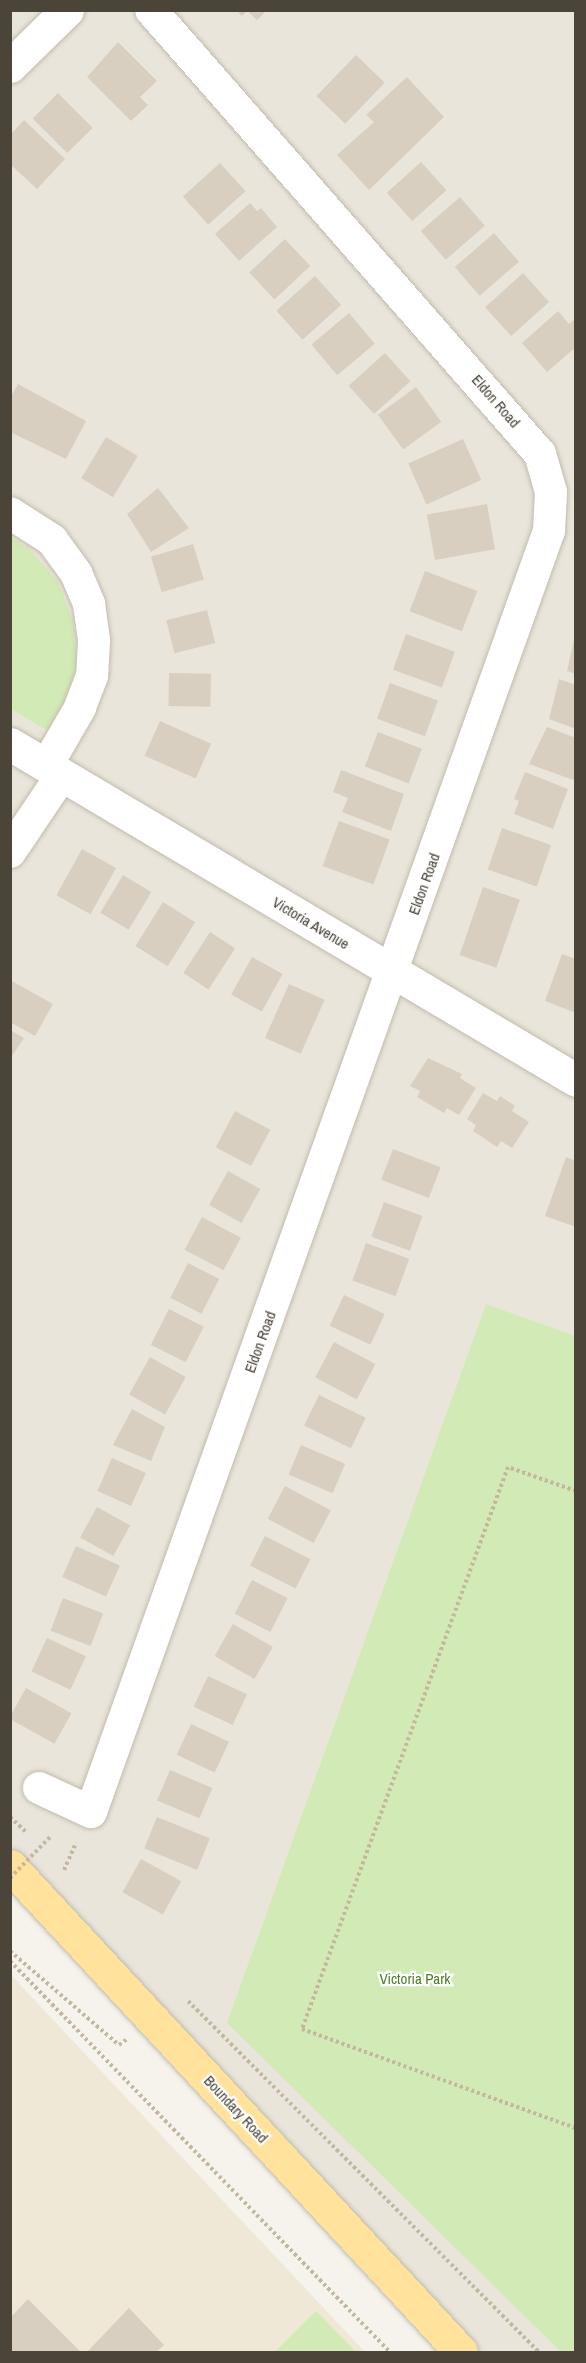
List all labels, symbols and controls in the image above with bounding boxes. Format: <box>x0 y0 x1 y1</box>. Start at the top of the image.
street label: Eldon Road <box>468 371 524 431</box>
street label: Eldon Road <box>405 851 443 917</box>
street label: Victoria Avenue <box>269 893 353 953</box>
street label: Eldon Road <box>241 1309 279 1375</box>
park label: Victoria Park <box>380 1970 450 1988</box>
street label: Boundary Road <box>200 2072 272 2146</box>

